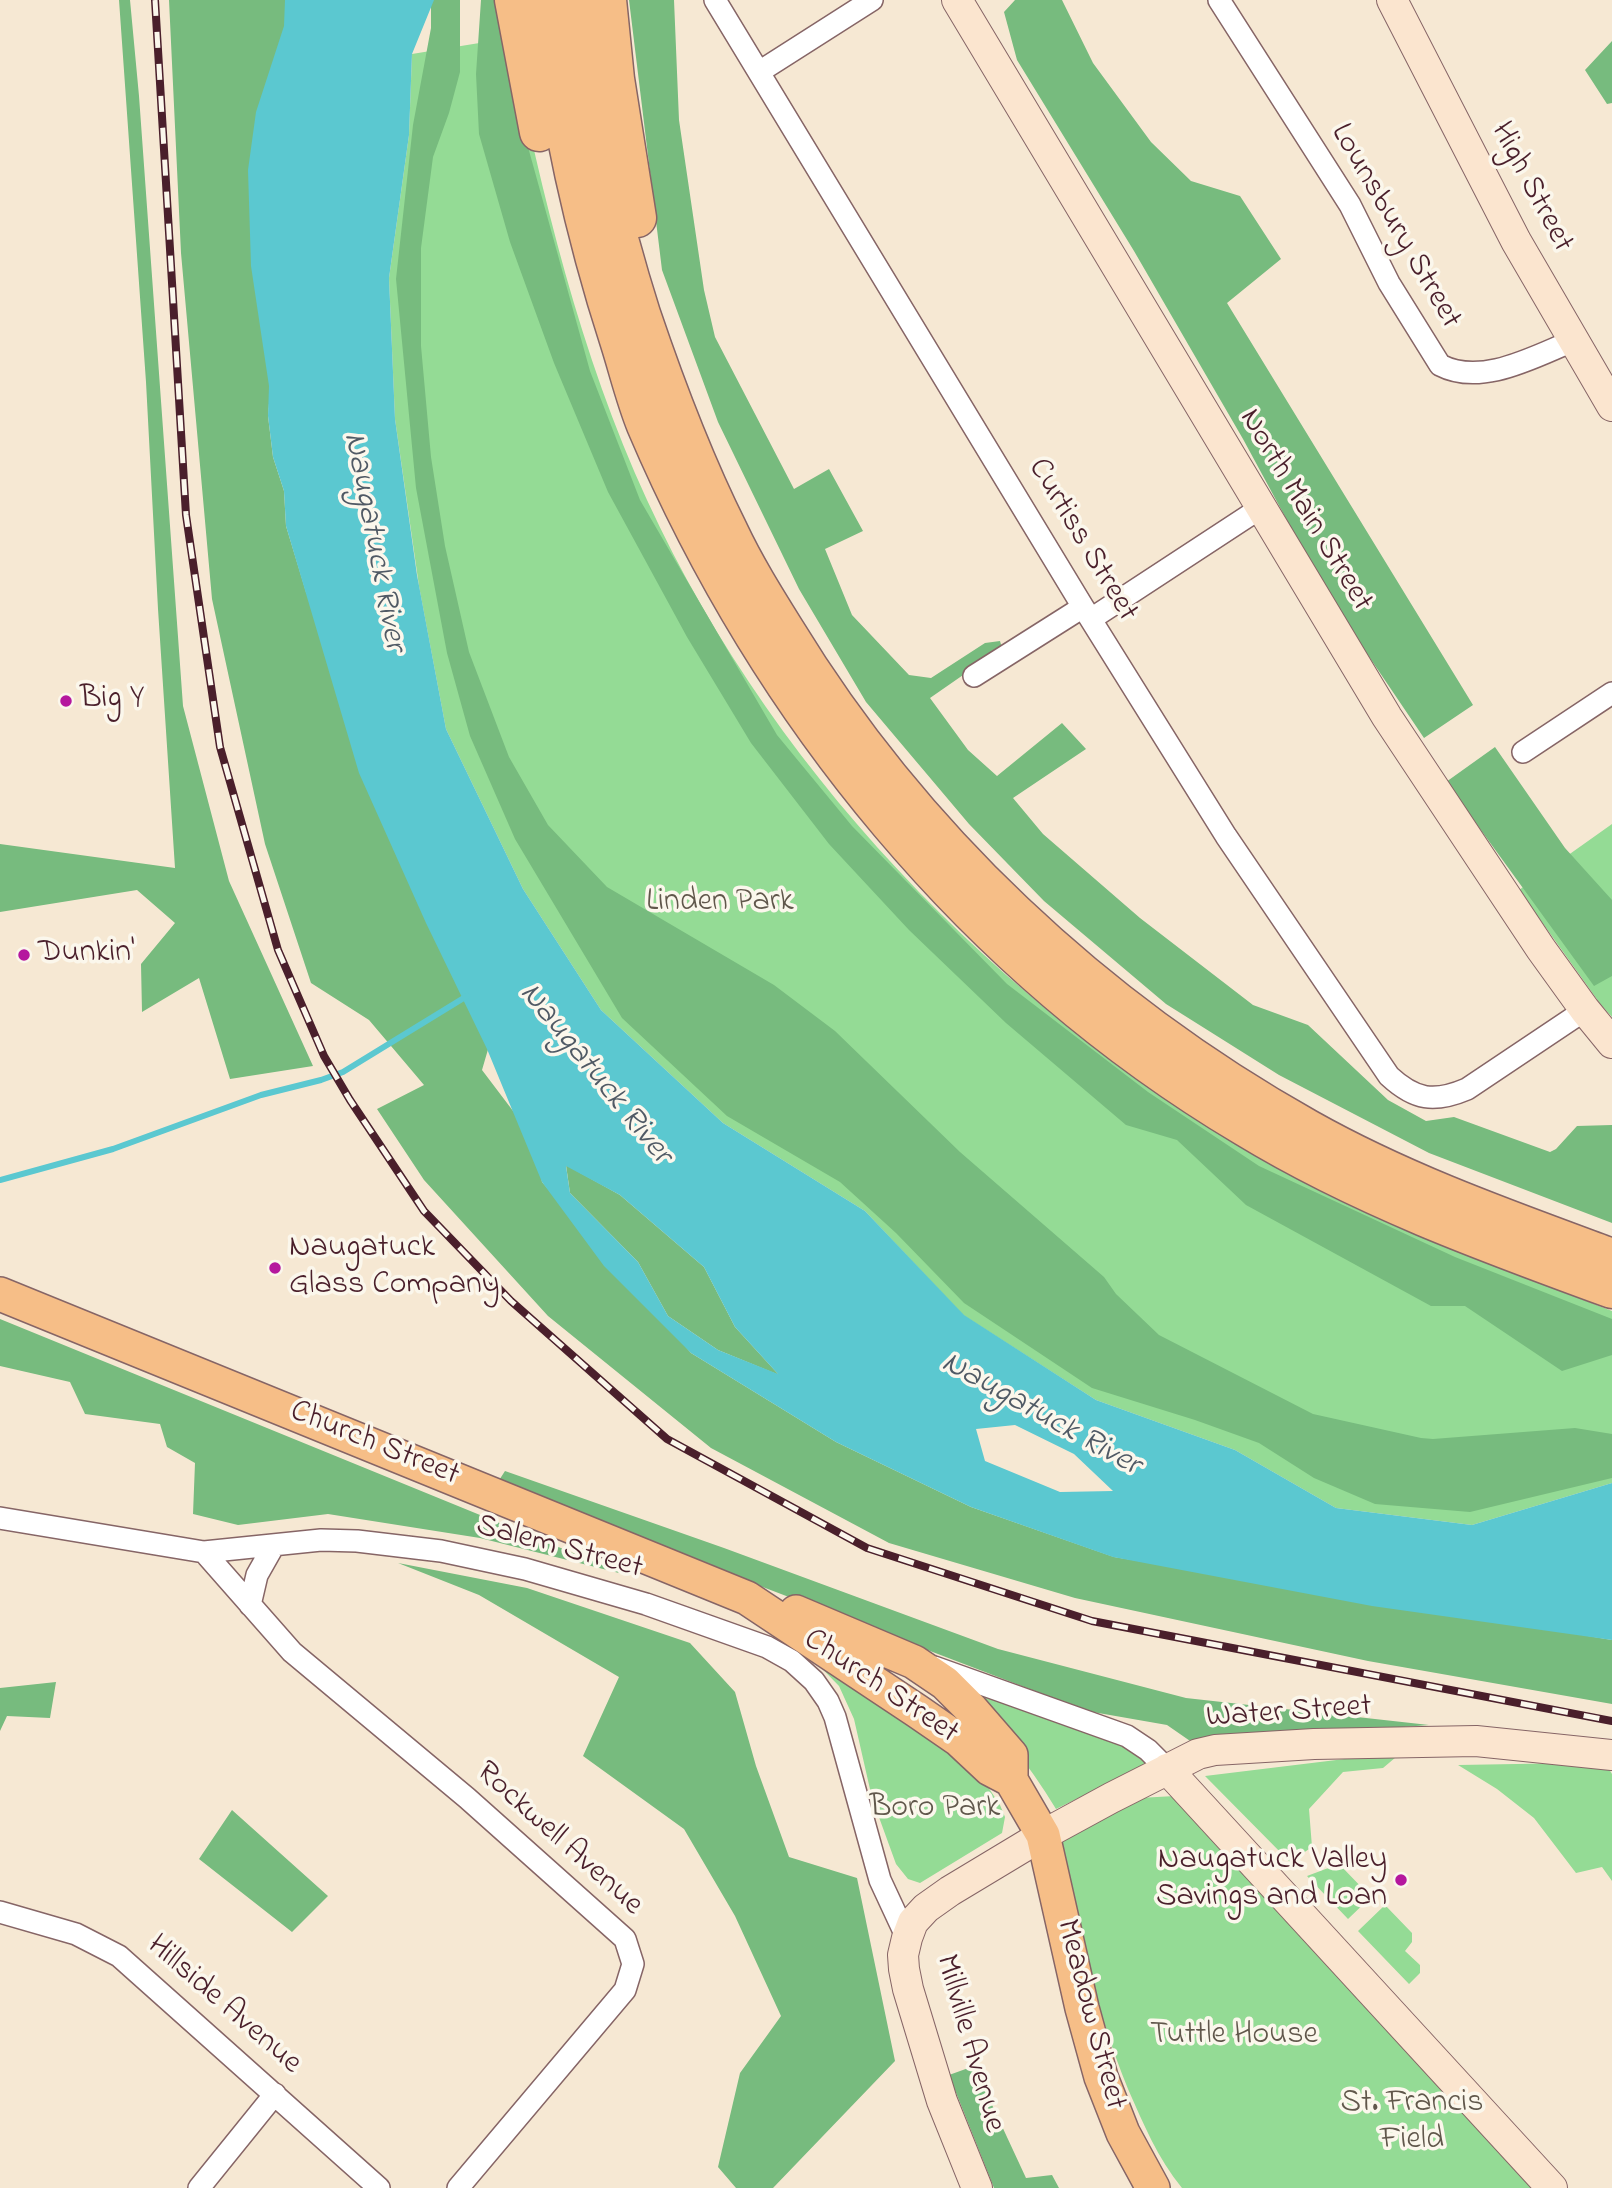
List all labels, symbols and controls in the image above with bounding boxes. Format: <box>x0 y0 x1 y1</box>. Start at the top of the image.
street label: High Street <box>1480 117 1580 259</box>
street label: Lounsbury Street <box>1320 118 1468 336</box>
street label: North Main Street <box>1229 403 1379 619</box>
water label: Naugatuck River <box>331 429 413 655</box>
street label: Curtiss Street <box>1017 452 1145 630</box>
place label: Big Y <box>80 682 144 720</box>
marker: Big Y <box>58 693 74 709</box>
park label: Linden Park <box>646 885 794 923</box>
place label: Dunkin' <box>38 936 134 974</box>
marker: Dunkin' <box>16 947 32 963</box>
water label: Naugatuck River <box>509 976 679 1174</box>
place label: Naugatuck Glass Company <box>289 1231 500 1306</box>
marker: Naugatuck Glass Company <box>267 1260 283 1276</box>
water label: Naugatuck River <box>933 1345 1147 1487</box>
street label: Church Street <box>284 1394 464 1496</box>
street label: Salem Street <box>471 1508 647 1590</box>
street label: Church Street <box>795 1622 965 1754</box>
street label: Water Street <box>1205 1689 1373 1739</box>
street label: Rockwell Avenue <box>466 1755 650 1925</box>
park label: Boro Park <box>870 1791 1000 1829</box>
place label: Naugatuck Valley Savings and Loan <box>1156 1843 1387 1918</box>
marker: Naugatuck Valley Savings and Loan <box>1393 1872 1409 1888</box>
street label: Meadow Street <box>1045 1916 1133 2114</box>
street label: Hillside Avenue <box>138 1928 308 2084</box>
street label: Millville Avenue <box>924 1951 1012 2137</box>
park label: Tuttle House <box>1150 2018 1318 2056</box>
park label: St. Francis Field <box>1340 2086 1484 2161</box>

